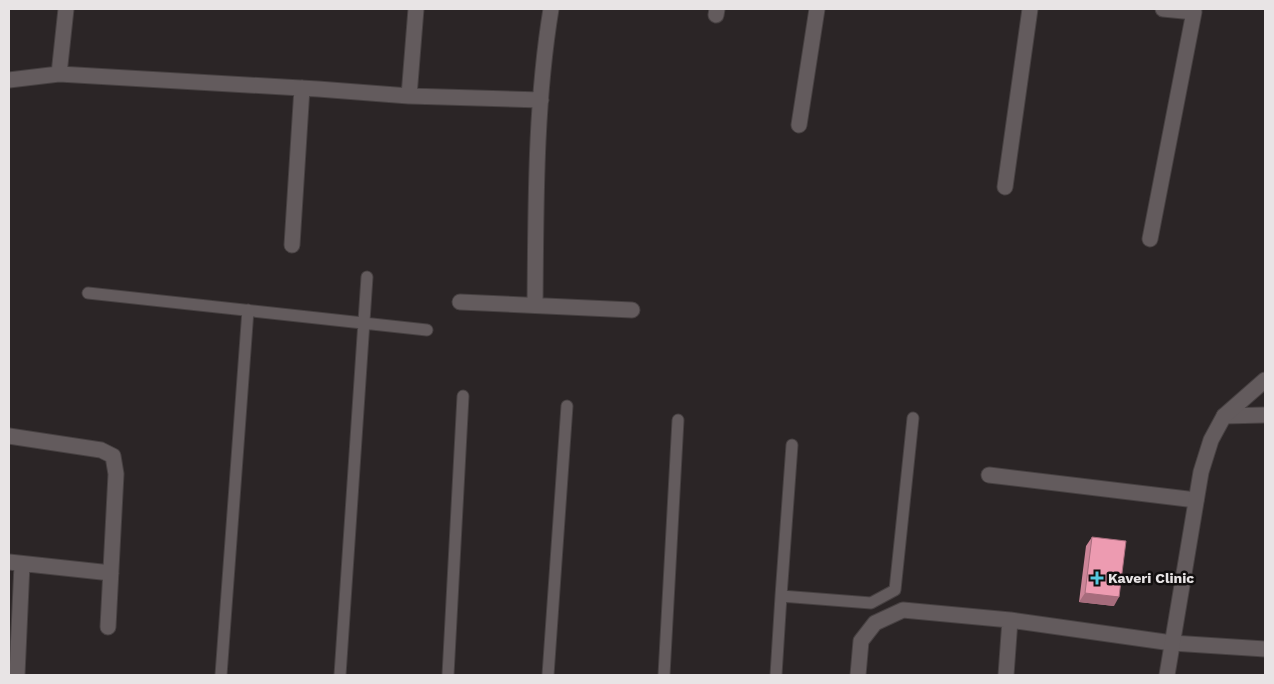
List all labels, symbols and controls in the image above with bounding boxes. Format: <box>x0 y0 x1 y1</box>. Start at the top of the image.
place label: Kaveri Clinic <box>1108 570 1194 586</box>
marker: Kaveri Clinic <box>1090 571 1104 585</box>

